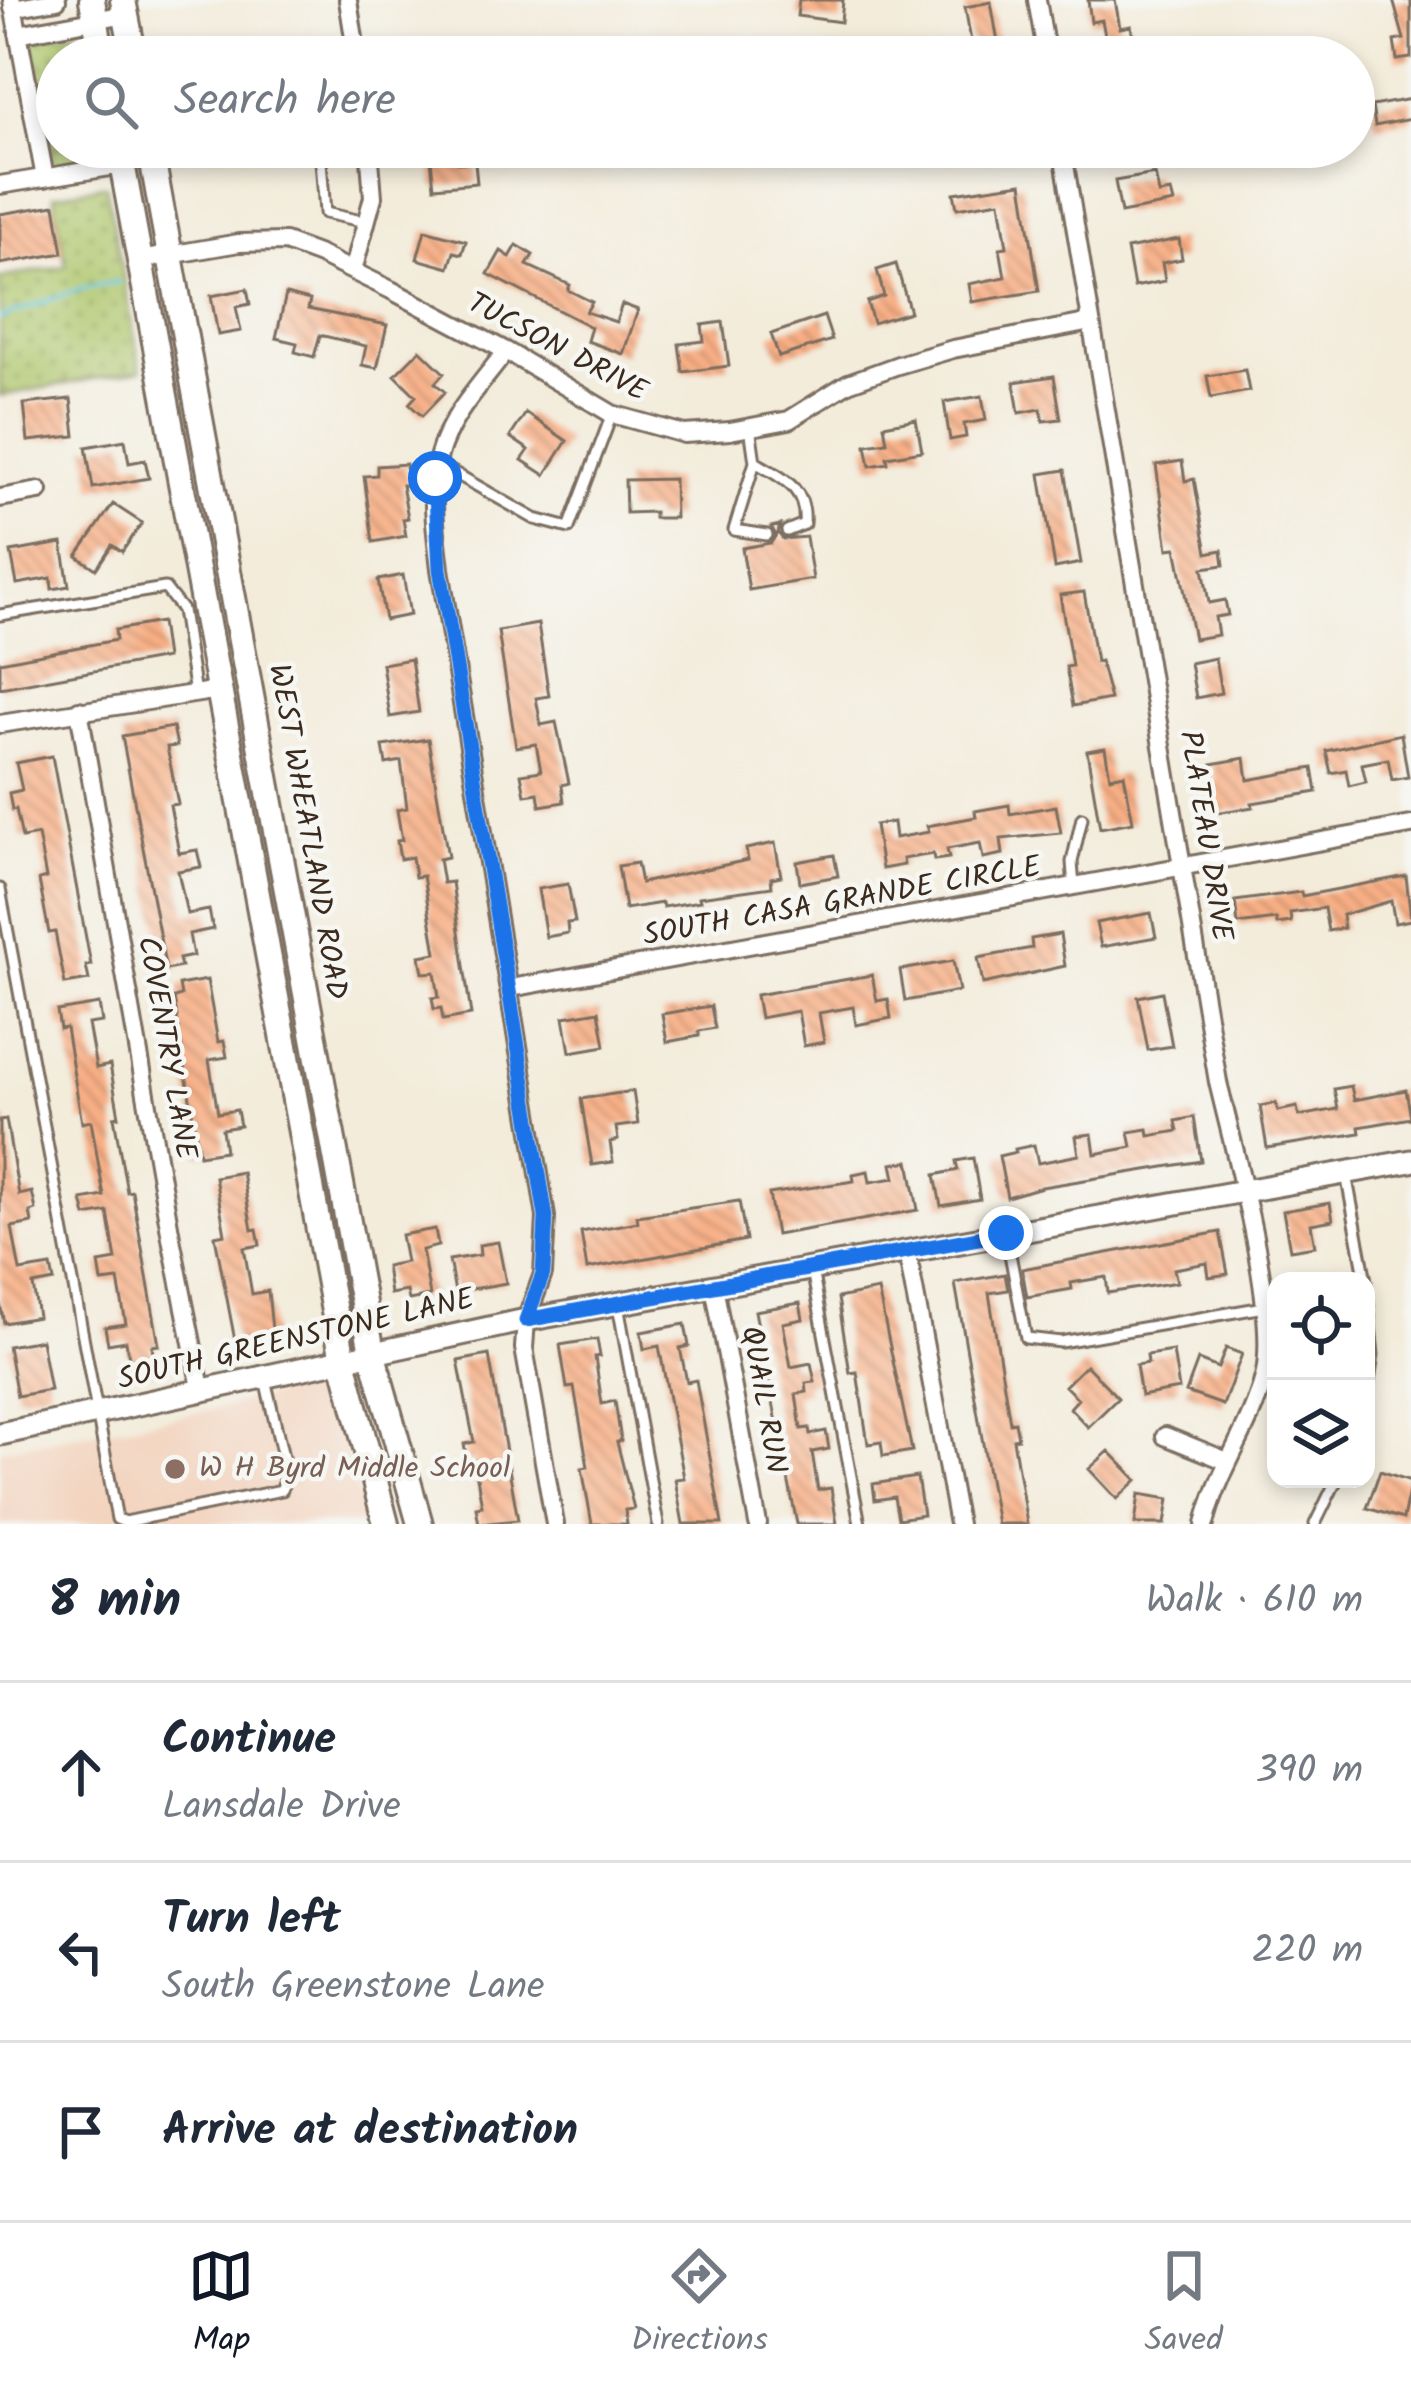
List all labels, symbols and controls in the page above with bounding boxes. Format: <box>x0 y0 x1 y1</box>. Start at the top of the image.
search box <box>36 36 1375 168</box>
text: Search here <box>174 66 396 138</box>
icon: search <box>78 69 144 135</box>
street label: TUCSON DRIVE <box>458 280 657 416</box>
route start <box>408 451 462 505</box>
street label: WEST WHEATLAND ROAD <box>254 660 360 1004</box>
street label: PLATEAU DRIVE <box>1165 727 1246 946</box>
street label: SOUTH CASA GRANDE CIRCLE <box>639 843 1046 961</box>
street label: COVENTRY LANE <box>123 933 209 1165</box>
route end <box>979 1206 1033 1260</box>
map controls <box>1267 1272 1375 1488</box>
button: locate <box>1267 1272 1375 1380</box>
street label: SOUTH GREENSTONE LANE <box>113 1275 480 1404</box>
street label: QUAIL RUN <box>726 1323 800 1477</box>
button: layers <box>1267 1380 1375 1488</box>
place label: W H Byrd Middle School <box>199 1445 510 1493</box>
marker: W H Byrd Middle School <box>162 1456 188 1482</box>
text: 8 min <box>48 1562 181 1643</box>
text: Walk · 610 m <box>1146 1571 1363 1633</box>
text: Continue <box>162 1705 336 1777</box>
icon: ahead <box>48 1739 114 1805</box>
text: 390 m <box>1256 1741 1363 1803</box>
text: Lansdale Drive <box>162 1777 401 1839</box>
text: Turn left <box>162 1885 341 1957</box>
icon: left <box>48 1919 114 1985</box>
text: 220 m <box>1251 1921 1363 1983</box>
text: South Greenstone Lane <box>162 1957 545 2019</box>
text: Arrive at destination <box>162 2096 578 2168</box>
icon: arrive <box>48 2099 114 2165</box>
tab: Map <box>188 2243 254 2368</box>
tab: Directions <box>631 2243 768 2368</box>
tab: Saved <box>1144 2243 1223 2368</box>

